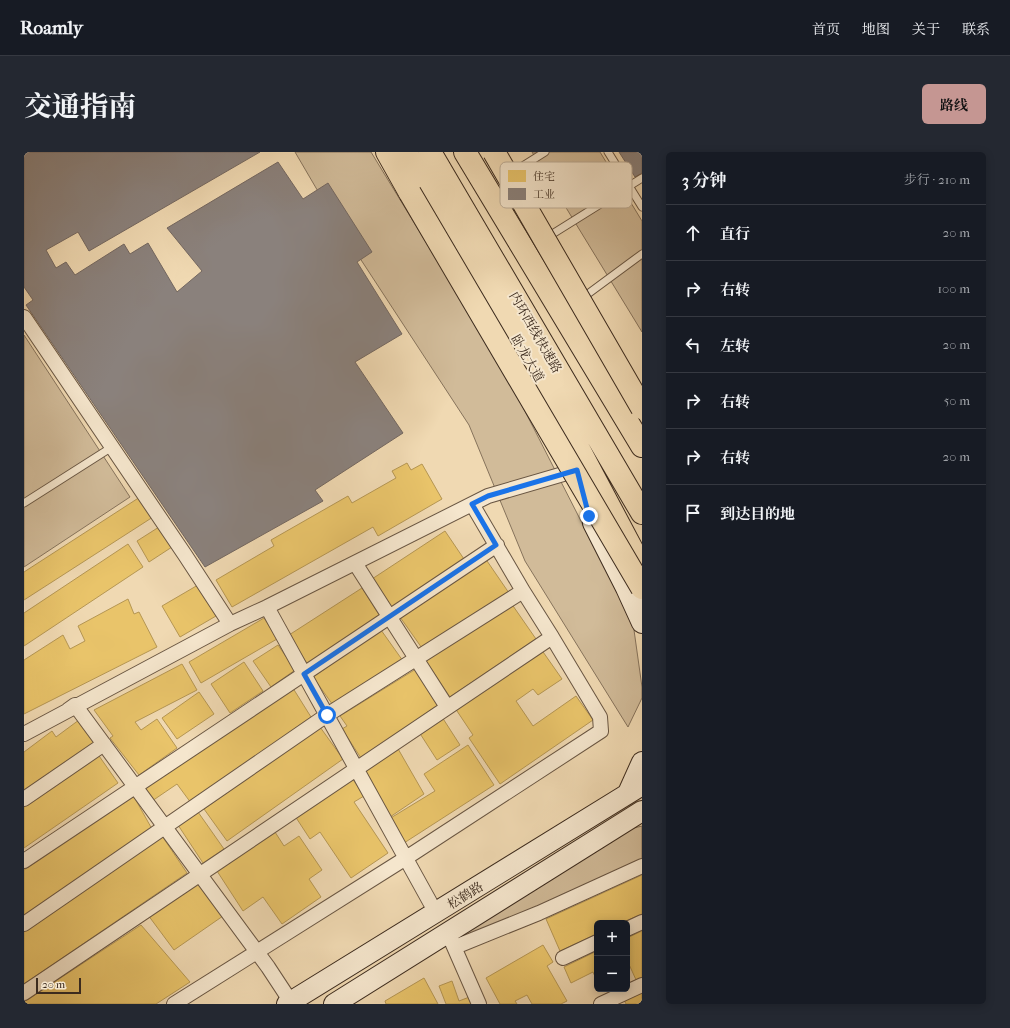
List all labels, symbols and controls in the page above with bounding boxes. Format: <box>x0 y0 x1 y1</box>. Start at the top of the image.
text: Roamly <box>20 17 83 39</box>
text: 首页 <box>812 21 840 38</box>
text: 地图 <box>862 21 890 38</box>
text: 关于 <box>912 21 940 38</box>
text: 联系 <box>962 21 990 38</box>
button: 路线 <box>922 84 986 124</box>
text: 交通指南 <box>24 90 136 123</box>
legend <box>500 162 632 208</box>
text: 住宅 <box>533 170 555 183</box>
text: 3 分钟 <box>682 170 727 190</box>
text: 步行 · 210 m <box>904 172 970 187</box>
text: 工业 <box>533 188 555 201</box>
icon: ahead <box>682 222 704 244</box>
text: 直行 <box>720 225 750 243</box>
text: 20 m <box>943 225 970 240</box>
icon: right <box>682 278 704 300</box>
text: 右转 <box>720 281 750 299</box>
text: 100 m <box>937 281 970 296</box>
street label: 内环西线快速路 <box>506 289 565 375</box>
street label: 卧龙大道 <box>508 332 547 385</box>
icon: left <box>682 334 704 356</box>
text: 左转 <box>720 337 750 355</box>
text: 20 m <box>943 337 970 352</box>
icon: right <box>682 390 704 412</box>
text: 右转 <box>720 393 750 411</box>
text: 50 m <box>944 393 970 408</box>
icon: right <box>682 446 704 468</box>
text: 右转 <box>720 449 750 467</box>
text: 20 m <box>943 449 970 464</box>
icon: arrive <box>682 502 704 524</box>
text: 到达目的地 <box>720 505 795 523</box>
route end <box>580 507 598 525</box>
route start <box>318 706 336 724</box>
street label: 松鹤路 <box>445 879 486 912</box>
map controls <box>594 920 630 992</box>
button: + <box>594 920 630 956</box>
button: − <box>594 956 630 992</box>
scale bar <box>36 976 81 995</box>
text: 20 m <box>42 978 65 991</box>

